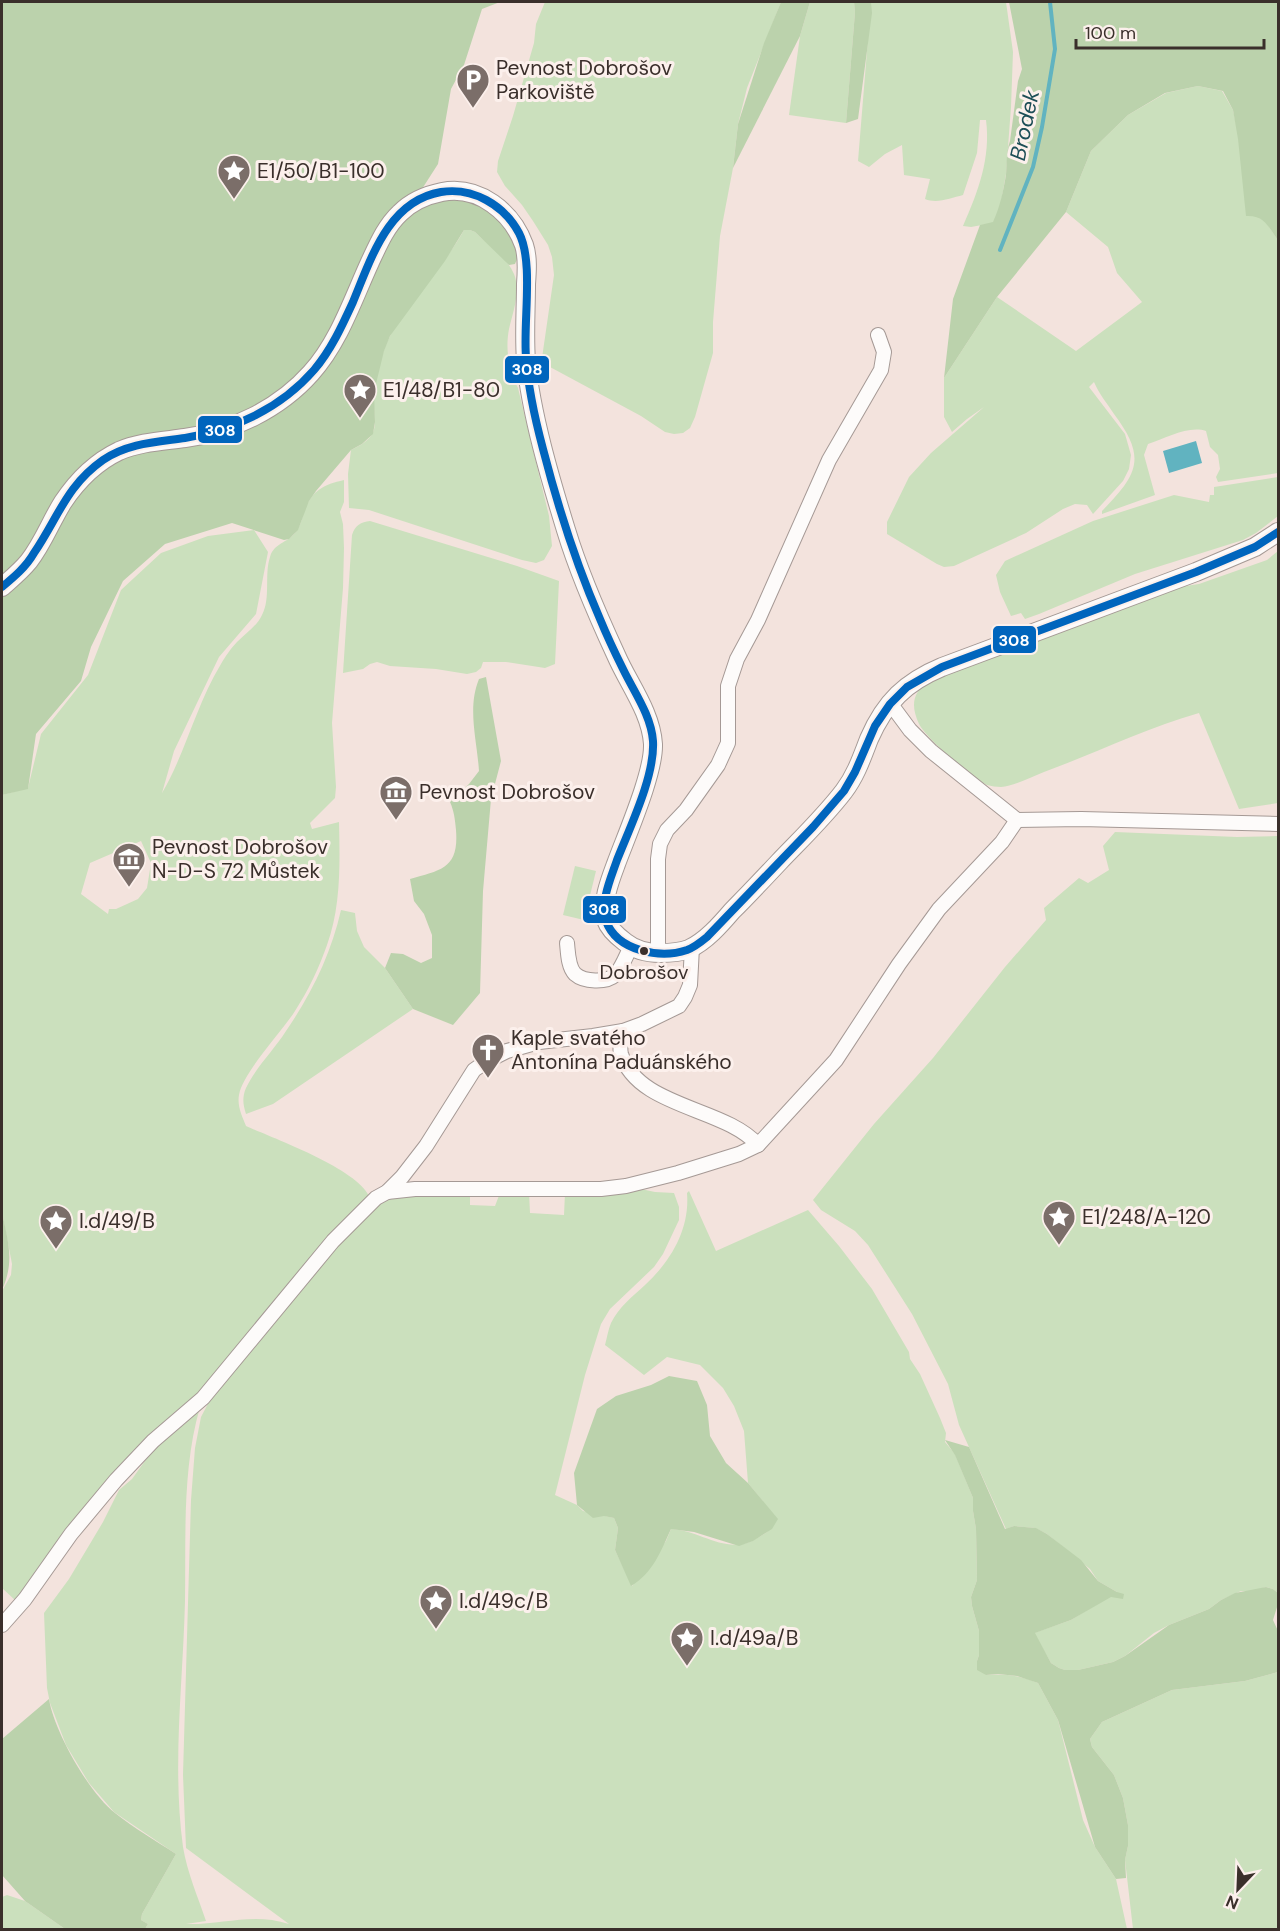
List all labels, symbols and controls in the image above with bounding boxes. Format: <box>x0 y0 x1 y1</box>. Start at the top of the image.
scale bar <box>1076 12 1264 50</box>
text: 100 m <box>1085 21 1136 45</box>
place label: Pevnost Dobrošov Parkoviště <box>496 54 672 106</box>
parking icon: Pevnost Dobrošov Parkoviště <box>455 62 491 109</box>
water label: Brodek <box>1003 86 1046 163</box>
place icon: E1/50/B1-100 <box>216 153 252 200</box>
place label: E1/50/B1-100 <box>257 157 385 185</box>
line badge: 308 <box>504 355 550 384</box>
text: 308 <box>511 359 543 380</box>
place icon: E1/48/B1-80 <box>342 372 378 419</box>
place label: E1/48/B1-80 <box>383 376 500 404</box>
line badge: 308 <box>197 415 243 444</box>
text: 308 <box>204 420 236 441</box>
line badge: 308 <box>992 625 1037 654</box>
text: 308 <box>998 630 1030 651</box>
museum icon: Pevnost Dobrošov <box>378 774 414 821</box>
place label: Pevnost Dobrošov <box>419 778 595 806</box>
place label: Pevnost Dobrošov N-D-S 72 Můstek <box>152 833 328 885</box>
museum icon: Pevnost Dobrošov N-D-S 72 Můstek <box>111 841 147 888</box>
line badge: 308 <box>582 895 627 924</box>
text: 308 <box>588 899 620 920</box>
marker: Dobrošov <box>638 945 650 957</box>
place label: Dobrošov <box>600 959 689 985</box>
place label: Kaple svatého Antonína Paduánského <box>511 1024 732 1076</box>
church icon: Kaple svatého Antonína Paduánského <box>470 1032 506 1079</box>
place icon: E1/248/A-120 <box>1041 1199 1077 1246</box>
place icon: I.d/49/B <box>38 1203 74 1250</box>
place label: E1/248/A-120 <box>1082 1203 1211 1231</box>
place label: I.d/49/B <box>79 1207 155 1235</box>
place icon: I.d/49c/B <box>418 1583 454 1630</box>
place label: I.d/49c/B <box>459 1587 548 1615</box>
place icon: I.d/49a/B <box>669 1620 705 1667</box>
place label: I.d/49a/B <box>710 1624 798 1652</box>
north arrow <box>1208 1859 1268 1919</box>
text: N <box>1223 1890 1242 1914</box>

